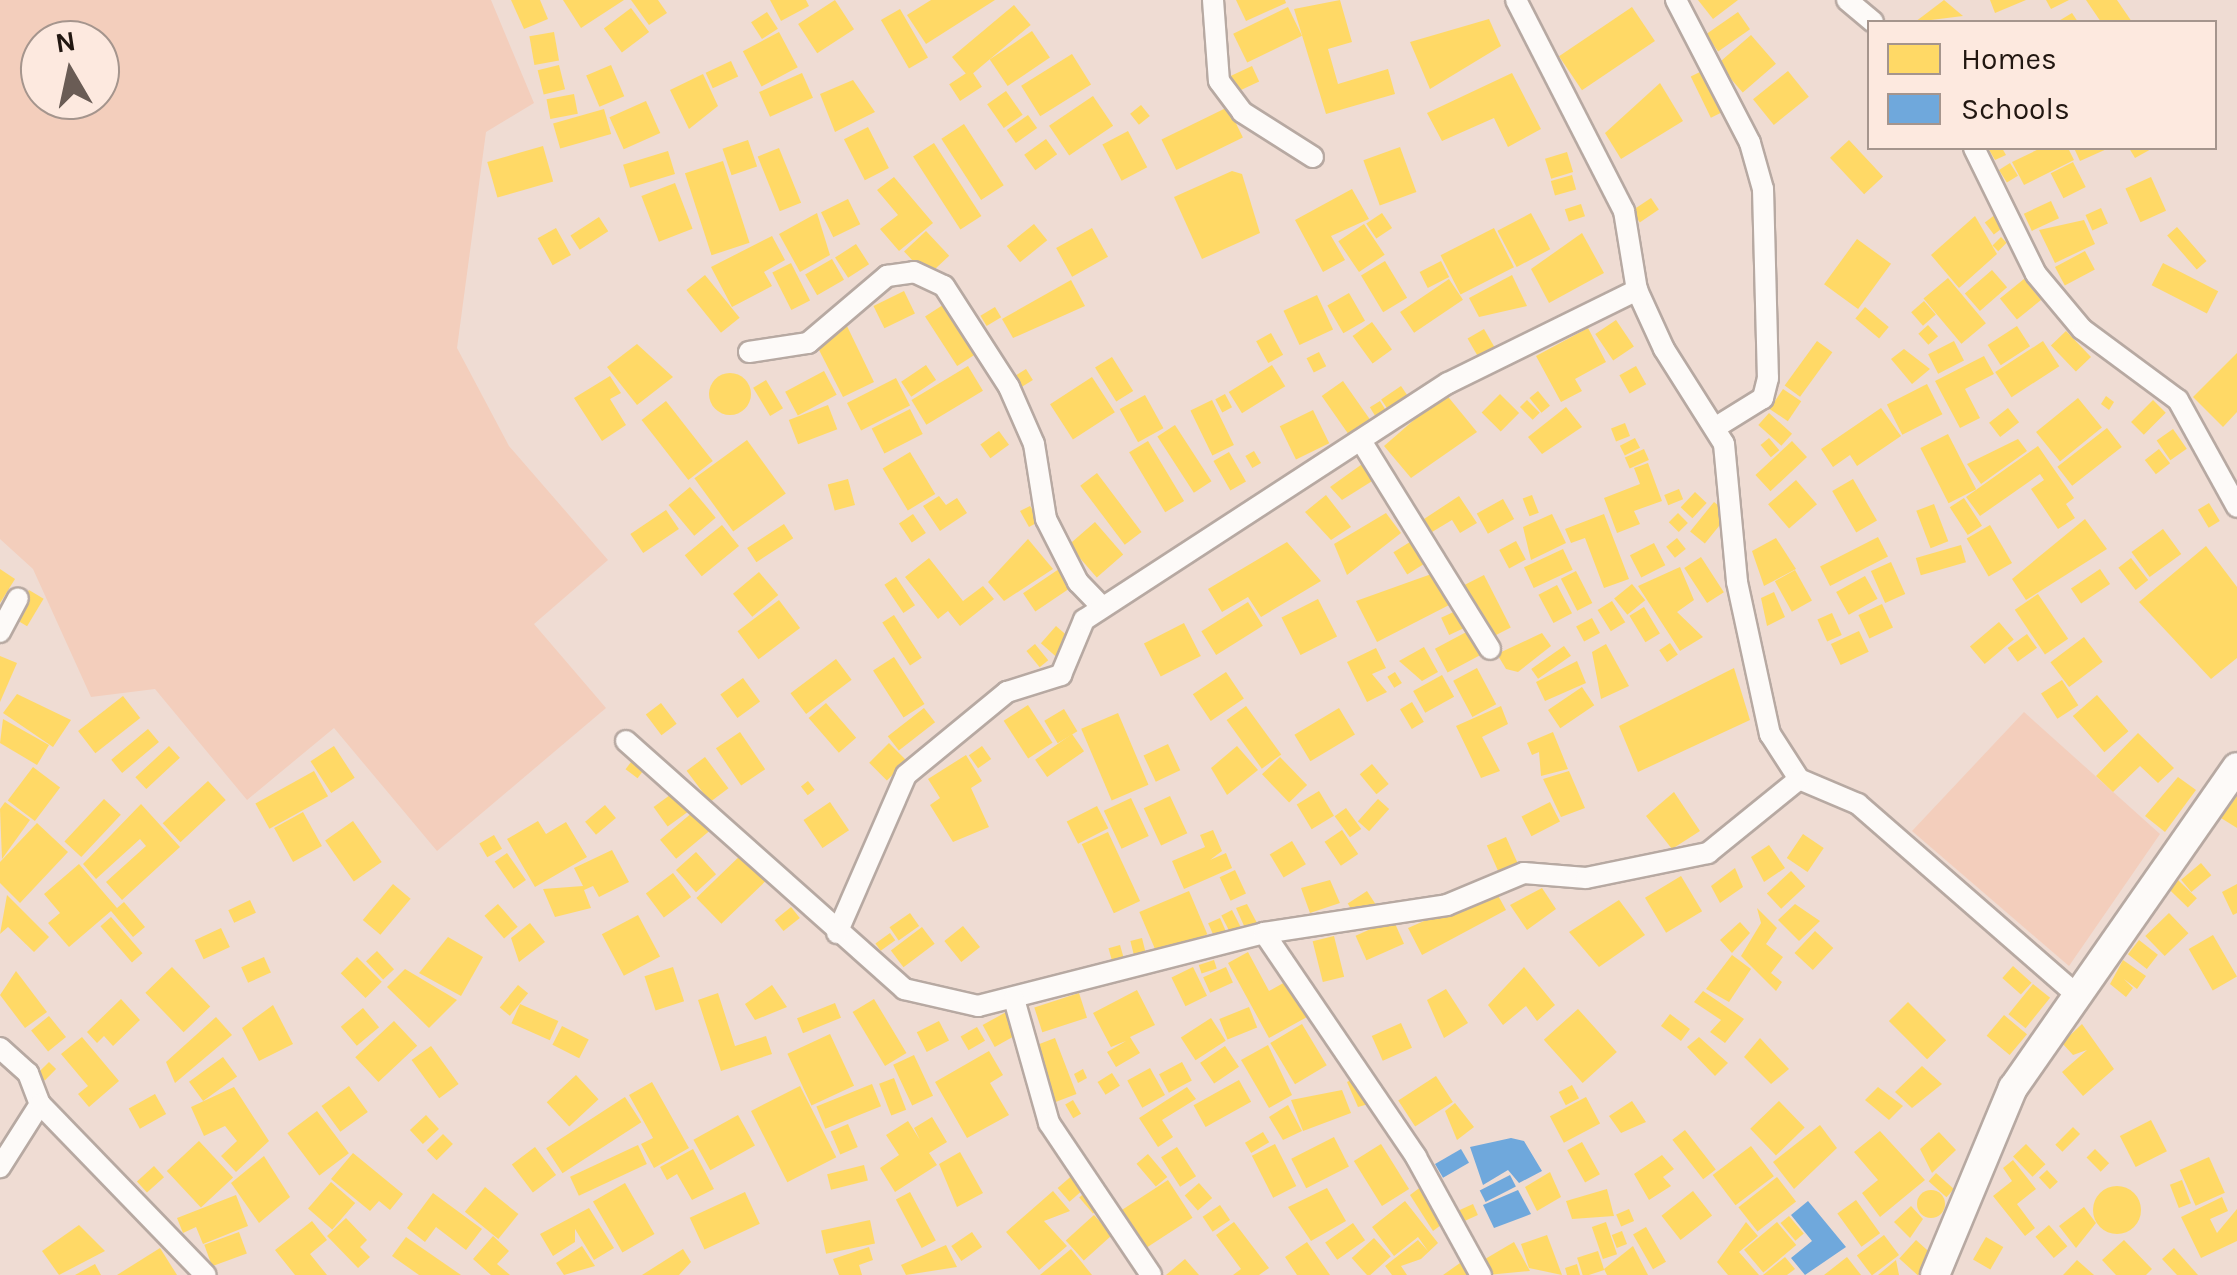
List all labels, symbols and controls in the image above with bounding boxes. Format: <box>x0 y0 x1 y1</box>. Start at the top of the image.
north arrow <box>20 20 120 120</box>
legend <box>1867 20 2217 150</box>
text: N <box>53 24 78 60</box>
text: Homes <box>1961 41 2057 77</box>
text: Schools <box>1961 91 2070 127</box>

